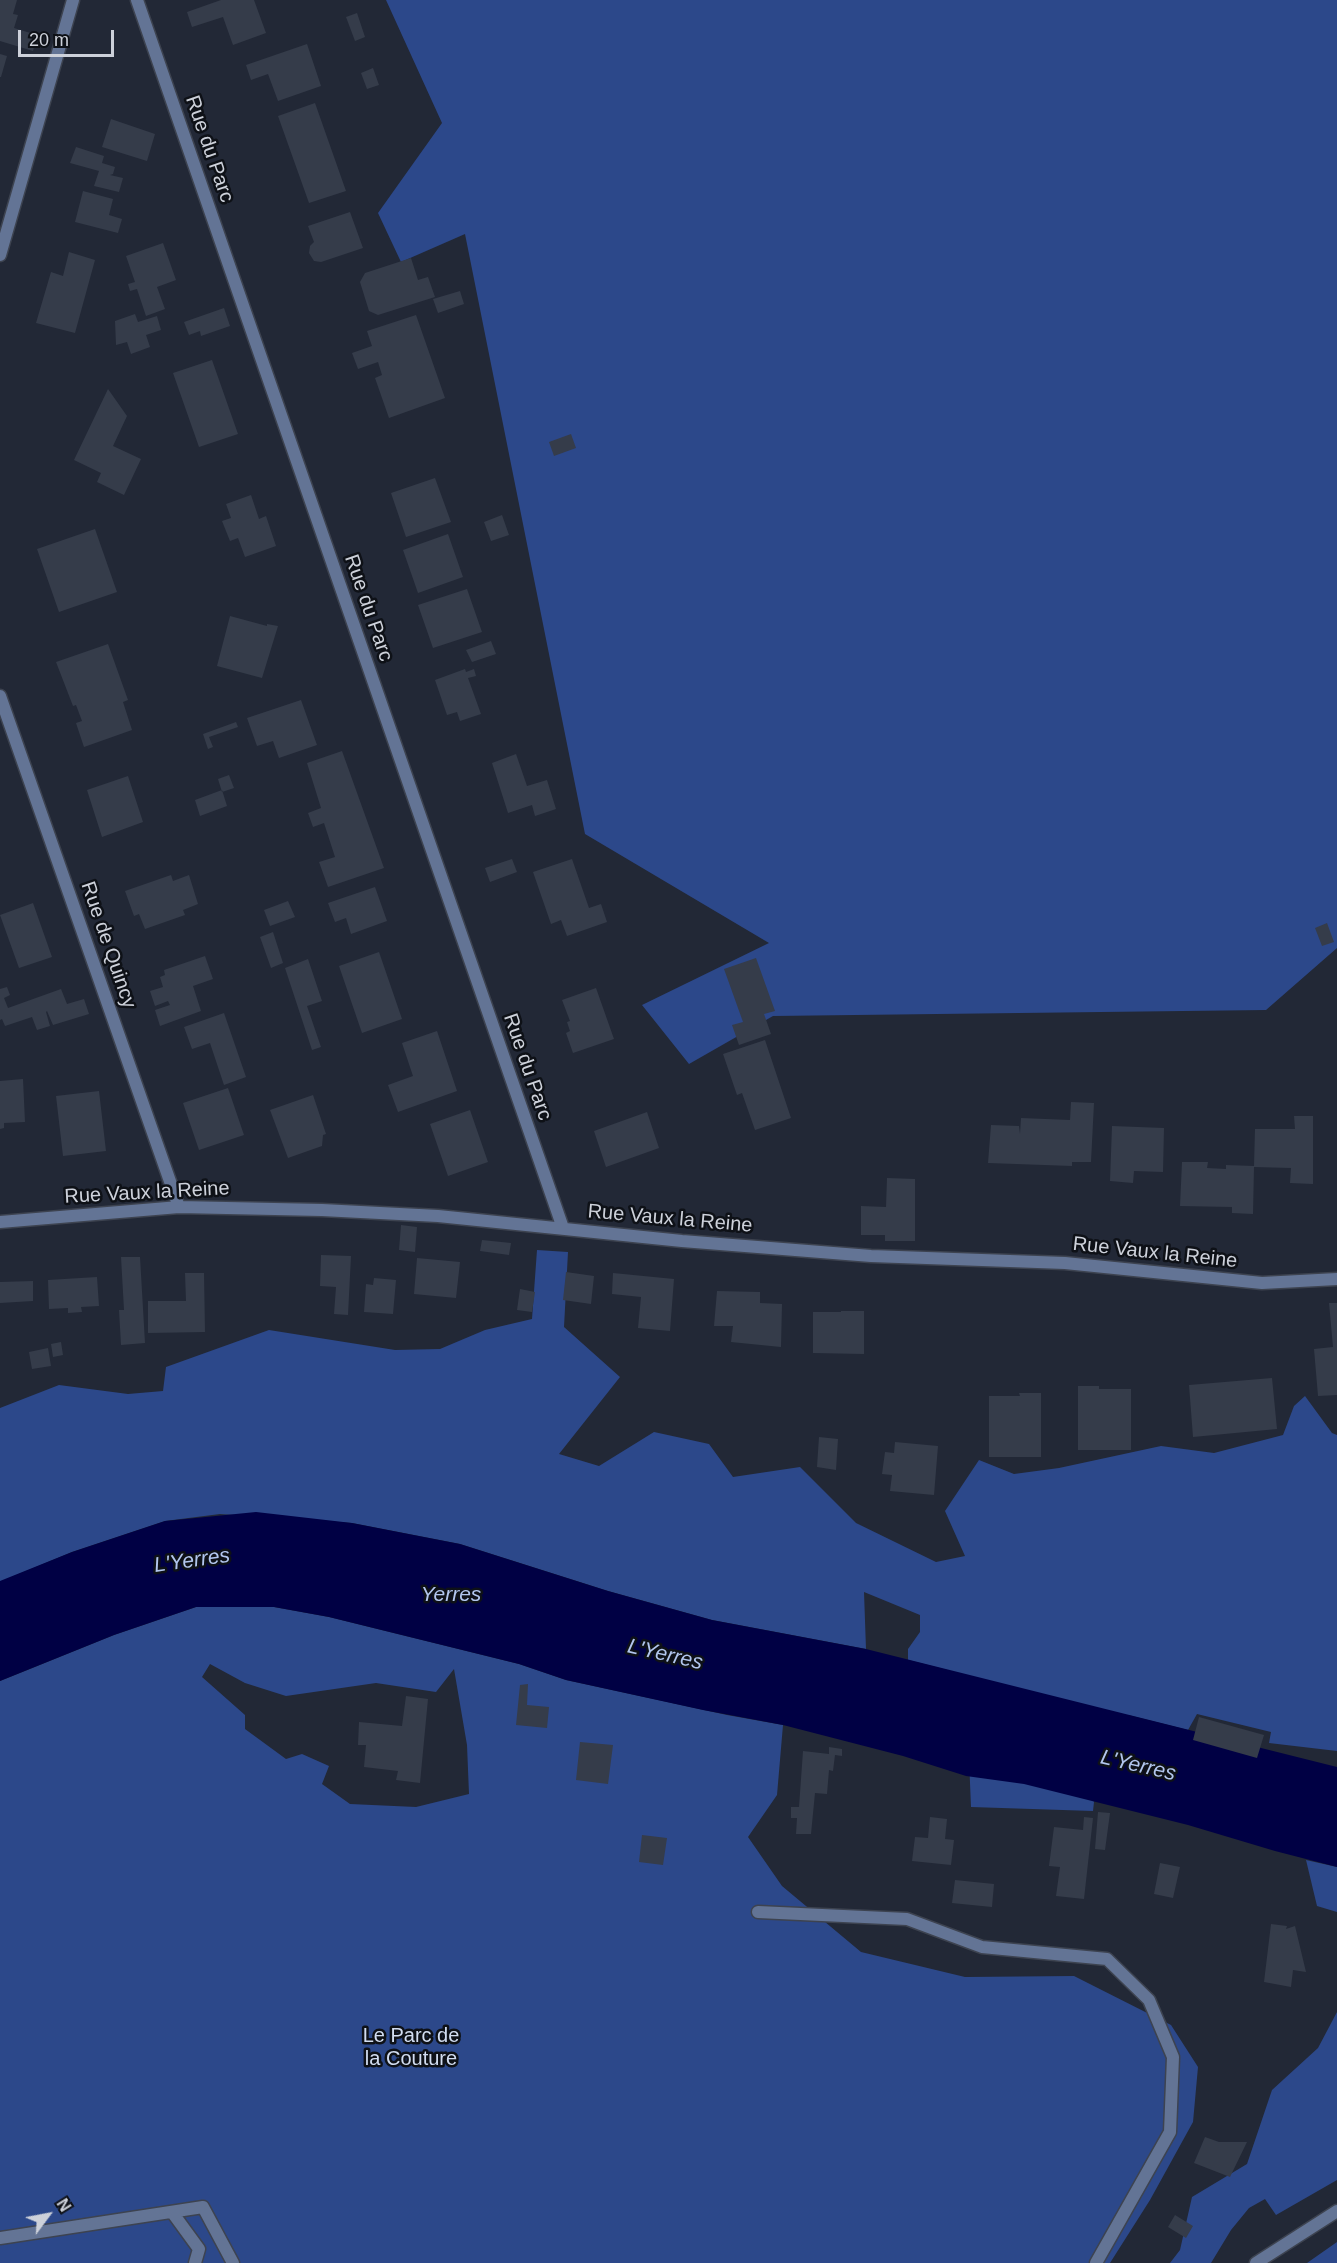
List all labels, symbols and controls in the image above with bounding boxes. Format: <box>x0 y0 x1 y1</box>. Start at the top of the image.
scale bar <box>21 18 117 56</box>
text: 20 m <box>29 30 69 50</box>
street label: Rue du Parc <box>180 93 238 205</box>
street label: Rue du Parc <box>339 552 397 664</box>
street label: Rue de Quincy <box>75 879 141 1011</box>
street label: Rue du Parc <box>498 1011 556 1123</box>
street label: Rue Vaux la Reine <box>64 1177 230 1209</box>
street label: Rue Vaux la Reine <box>587 1200 753 1238</box>
street label: Rue Vaux la Reine <box>1072 1232 1238 1274</box>
water label: L'Yerres <box>152 1543 232 1579</box>
water label: Yerres <box>421 1582 481 1608</box>
water label: L'Yerres <box>625 1634 705 1676</box>
water label: L'Yerres <box>1098 1745 1178 1787</box>
park label: Le Parc de la Couture <box>363 2024 459 2071</box>
north arrow <box>18 2185 78 2245</box>
text: N <box>53 2196 74 2215</box>

